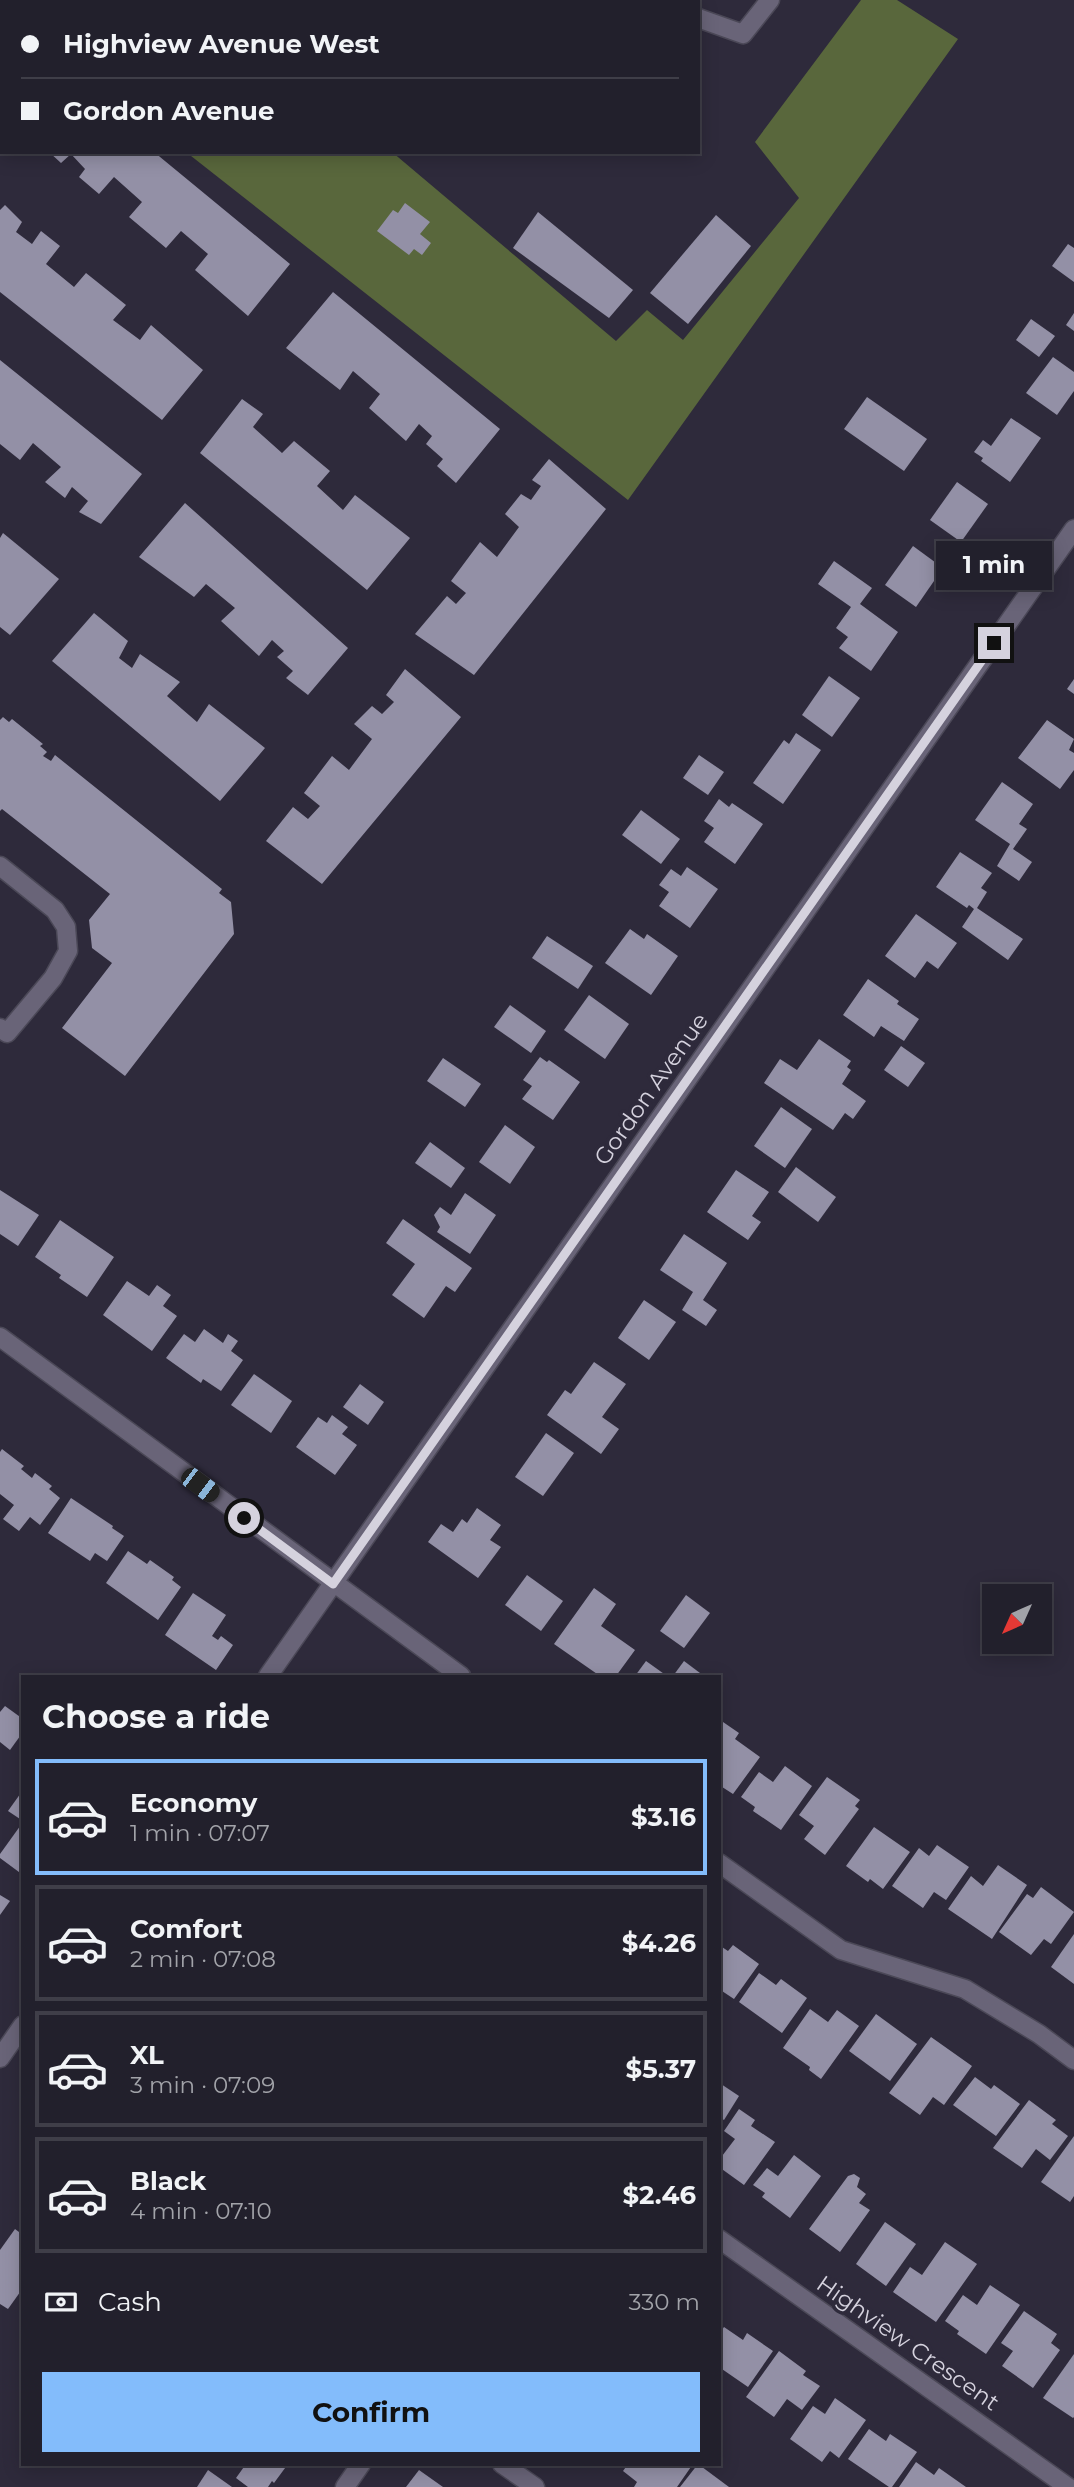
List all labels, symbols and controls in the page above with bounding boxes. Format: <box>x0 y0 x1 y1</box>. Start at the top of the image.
text: Highview Avenue West <box>63 28 380 60</box>
text: Gordon Avenue <box>63 95 274 127</box>
callout: 1 min <box>936 542 1052 590</box>
text: 1 min <box>963 551 1025 579</box>
route end <box>978 627 1010 659</box>
street label: Gordon Avenue <box>588 1007 714 1171</box>
car <box>177 1464 224 1506</box>
route start <box>228 1502 260 1534</box>
north arrow <box>982 1584 1052 1654</box>
map controls <box>982 1584 1052 1654</box>
text: Choose a ride <box>42 1697 270 1736</box>
icon: car <box>46 1786 109 1849</box>
text: Economy <box>130 1787 257 1819</box>
text: $3.16 <box>631 1801 696 1833</box>
text: 1 min · 07:07 <box>130 1819 270 1847</box>
icon: car <box>46 1912 109 1975</box>
text: Comfort <box>130 1913 242 1945</box>
text: $4.26 <box>622 1927 696 1959</box>
text: 2 min · 07:08 <box>130 1945 276 1973</box>
icon: car <box>46 2038 109 2101</box>
text: XL <box>130 2039 164 2071</box>
text: $5.37 <box>626 2053 696 2085</box>
text: 3 min · 07:09 <box>130 2071 275 2099</box>
icon: car <box>46 2164 109 2227</box>
text: Black <box>130 2165 206 2197</box>
text: $2.46 <box>623 2179 696 2211</box>
text: 4 min · 07:10 <box>130 2197 272 2225</box>
street label: Highview Crescent <box>811 2269 1005 2417</box>
icon: cash <box>42 2283 80 2321</box>
text: Cash <box>98 2286 162 2318</box>
text: 330 m <box>629 2288 700 2316</box>
button: Confirm <box>42 2372 700 2452</box>

